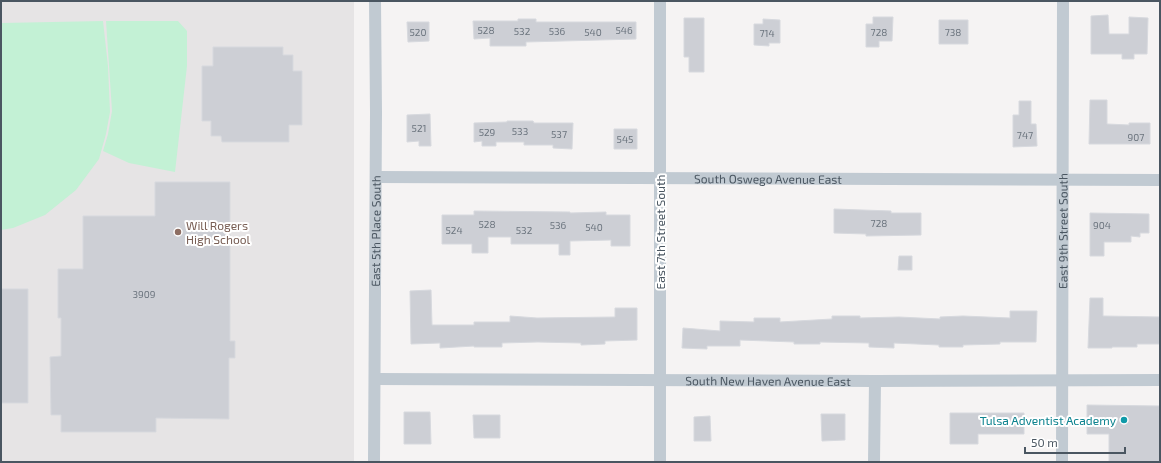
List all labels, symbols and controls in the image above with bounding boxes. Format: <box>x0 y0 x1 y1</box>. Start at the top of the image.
house number: 528 <box>477 24 495 36</box>
house number: 546 <box>615 24 633 36</box>
house number: 532 <box>514 25 531 37</box>
house number: 536 <box>549 25 566 37</box>
house number: 520 <box>409 26 427 38</box>
house number: 540 <box>584 26 602 38</box>
house number: 728 <box>871 26 887 38</box>
house number: 738 <box>945 26 961 38</box>
house number: 714 <box>759 27 775 39</box>
house number: 521 <box>412 122 426 134</box>
house number: 533 <box>512 125 528 137</box>
house number: 529 <box>479 126 496 138</box>
house number: 537 <box>551 128 567 140</box>
house number: 747 <box>1017 129 1033 141</box>
house number: 907 <box>1128 131 1144 143</box>
house number: 545 <box>617 133 633 145</box>
street label: South Oswego Avenue East <box>694 171 842 186</box>
street label: East 9th Street South <box>1055 173 1070 289</box>
street label: East 7th Street South <box>653 174 667 289</box>
street label: East 5th Place South <box>368 175 383 287</box>
house number: 728 <box>871 217 887 229</box>
place label: Will Rogers High School <box>186 218 251 246</box>
house number: 528 <box>478 218 496 230</box>
house number: 536 <box>550 219 567 231</box>
house number: 904 <box>1093 219 1111 231</box>
house number: 540 <box>585 221 603 233</box>
house number: 524 <box>445 224 463 236</box>
house number: 532 <box>516 224 533 236</box>
marker: Will Rogers High School <box>173 227 183 237</box>
house number: 3909 <box>132 288 156 300</box>
street label: South New Haven Avenue East <box>685 373 851 388</box>
place label: Tulsa Adventist Academy <box>980 413 1117 427</box>
marker: Tulsa Adventist Academy <box>1119 415 1129 425</box>
scale bar <box>1025 429 1125 455</box>
text: 50 m <box>1031 435 1058 449</box>

